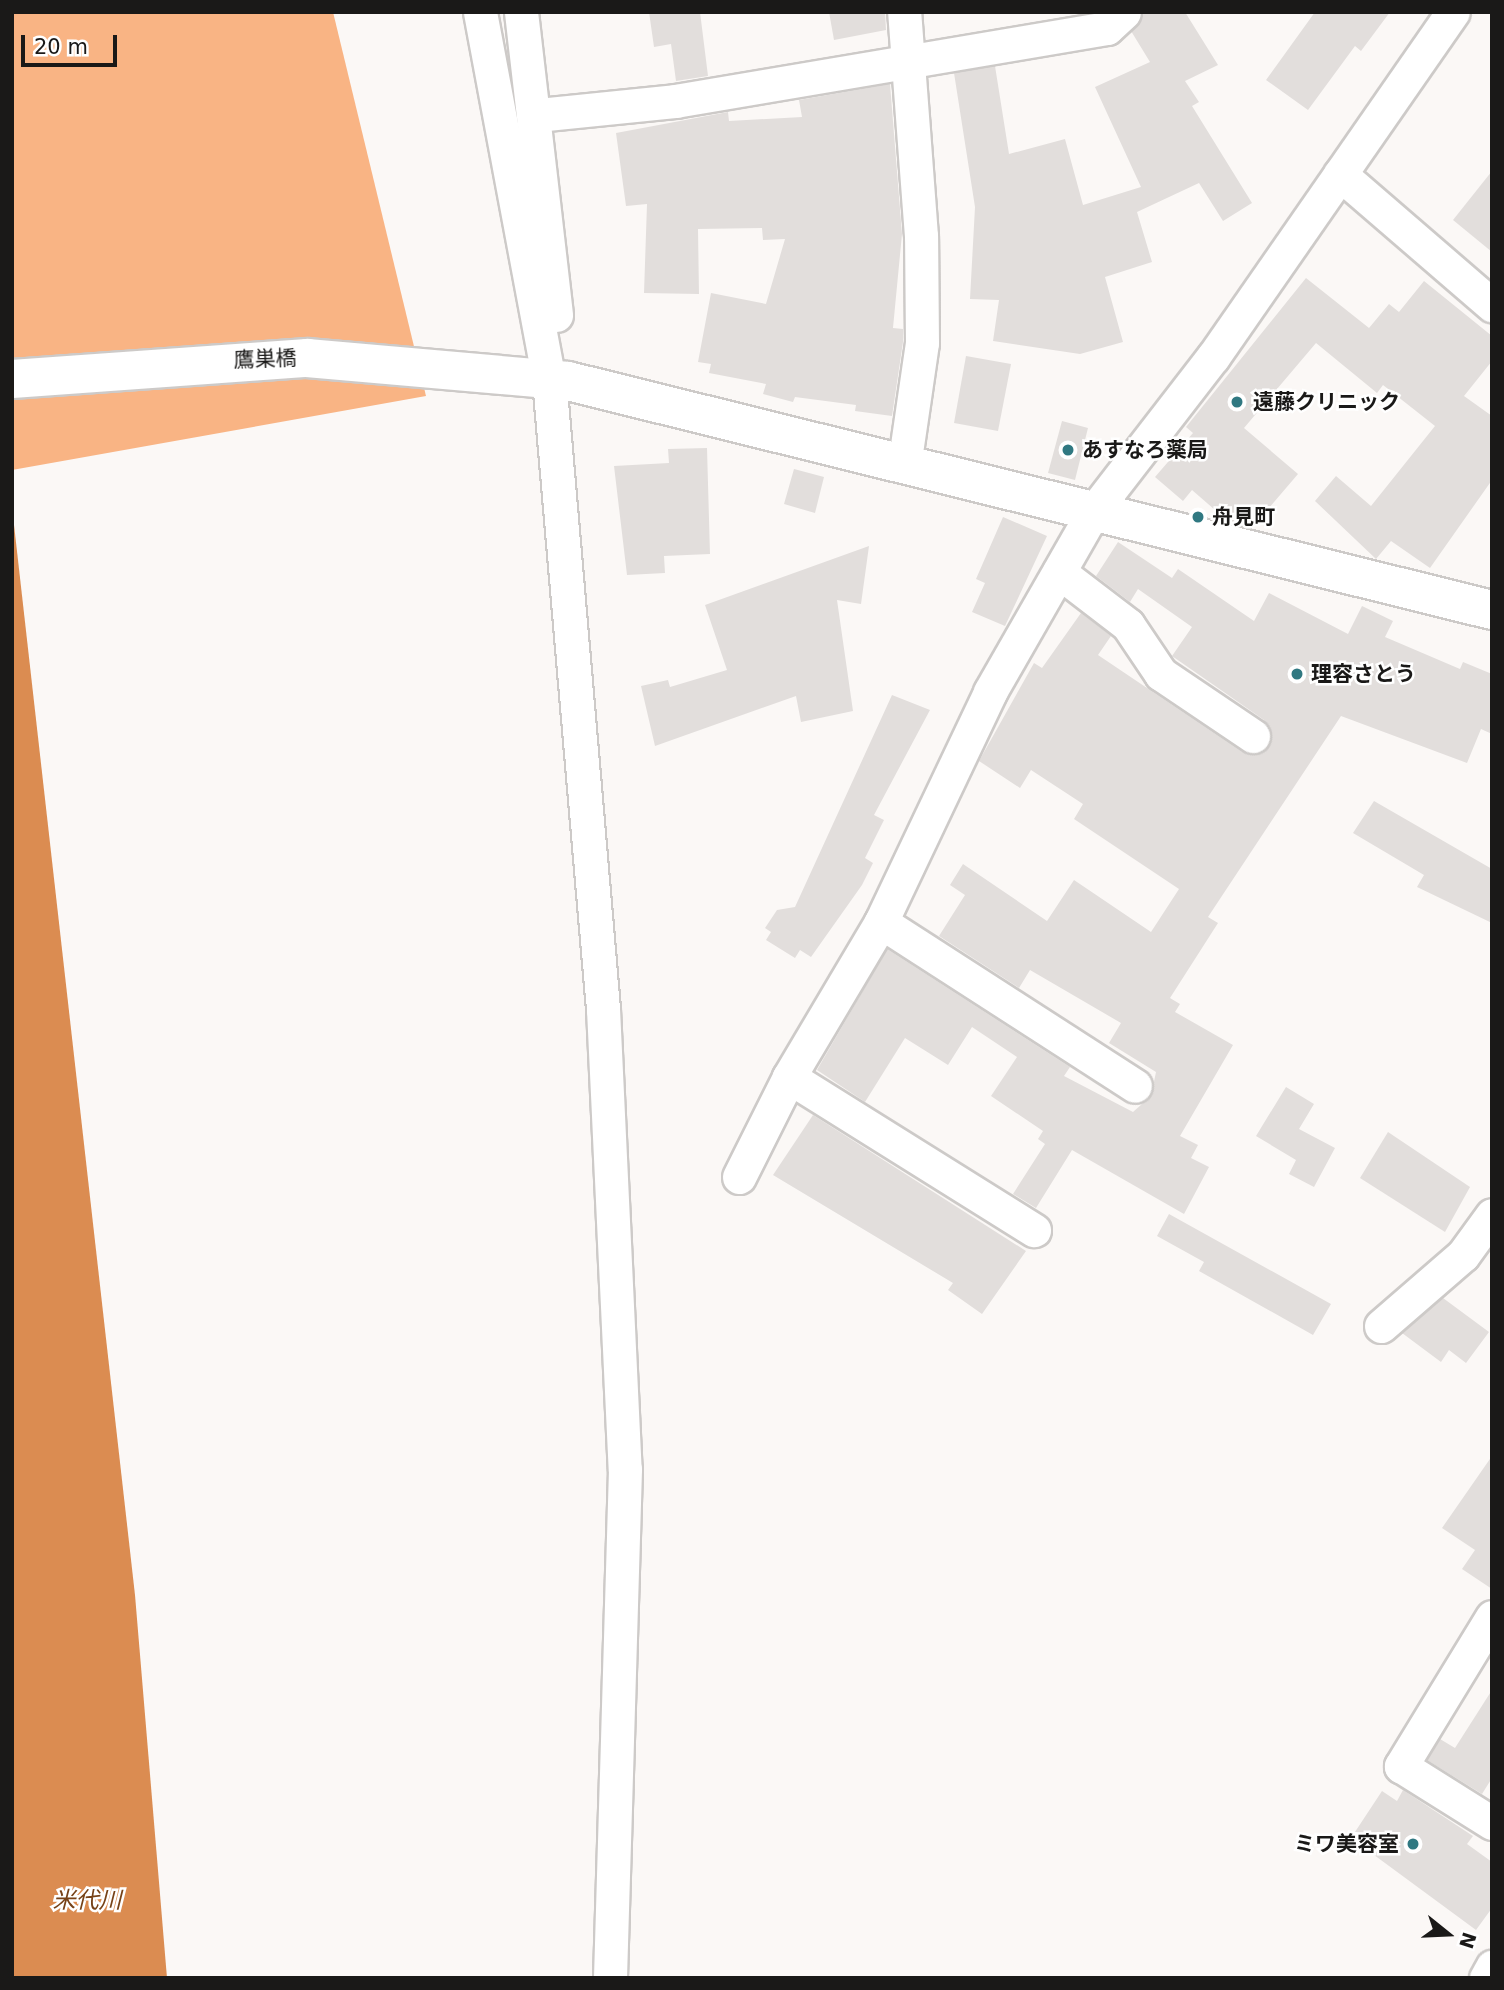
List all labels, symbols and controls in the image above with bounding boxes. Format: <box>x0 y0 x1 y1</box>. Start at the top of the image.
scale bar <box>24 21 121 65</box>
text: 20 m <box>34 35 88 59</box>
street label: 鷹巣橋 <box>233 345 297 373</box>
place label: 遠藤クリニック <box>1253 389 1400 415</box>
marker: 遠藤クリニック <box>1227 392 1247 412</box>
place label: あすなろ薬局 <box>1082 437 1208 463</box>
marker: あすなろ薬局 <box>1060 442 1076 458</box>
place label: 舟見町 <box>1212 504 1275 530</box>
marker: 舟見町 <box>1190 509 1206 525</box>
place label: 理容さとう <box>1311 661 1416 687</box>
marker: 理容さとう <box>1289 666 1305 682</box>
place label: ミワ美容室 <box>1294 1831 1399 1857</box>
marker: ミワ美容室 <box>1405 1836 1421 1852</box>
water label: 米代川 <box>53 1886 121 1914</box>
north arrow <box>1413 1899 1483 1969</box>
text: N <box>1455 1930 1481 1951</box>

